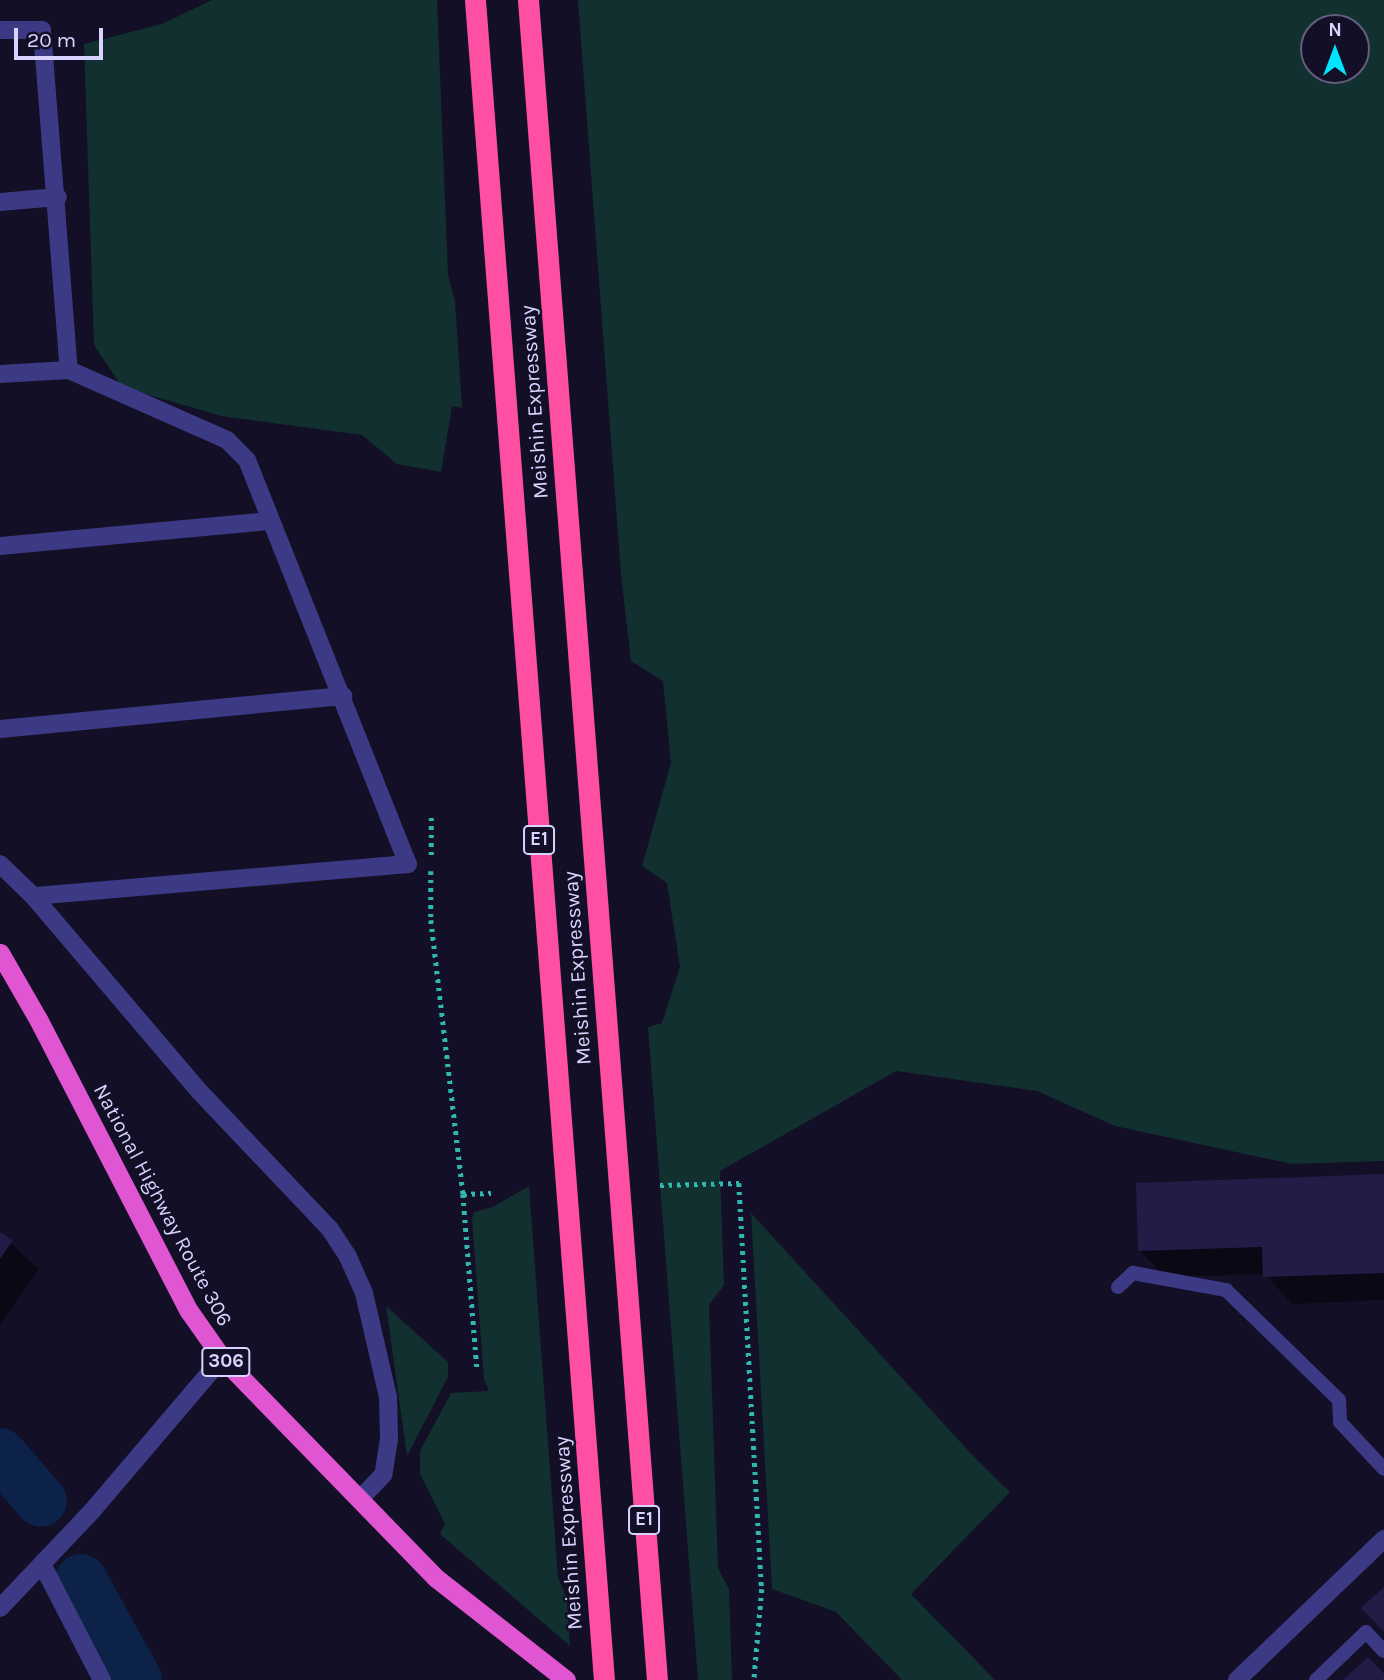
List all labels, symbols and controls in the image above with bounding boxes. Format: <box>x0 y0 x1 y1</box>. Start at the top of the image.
scale bar <box>18 14 107 58</box>
north arrow <box>1300 14 1370 84</box>
text: N <box>1328 19 1342 41</box>
text: 20 m <box>27 28 76 52</box>
street label: Meishin Expressway <box>515 304 553 500</box>
road number: E1 <box>522 824 556 856</box>
street label: Meishin Expressway <box>558 870 596 1066</box>
street label: National Highway Route 306 <box>88 1080 238 1330</box>
road number: 306 <box>200 1346 252 1378</box>
street label: Meishin Expressway <box>549 1435 587 1631</box>
road number: E1 <box>626 1504 662 1536</box>

